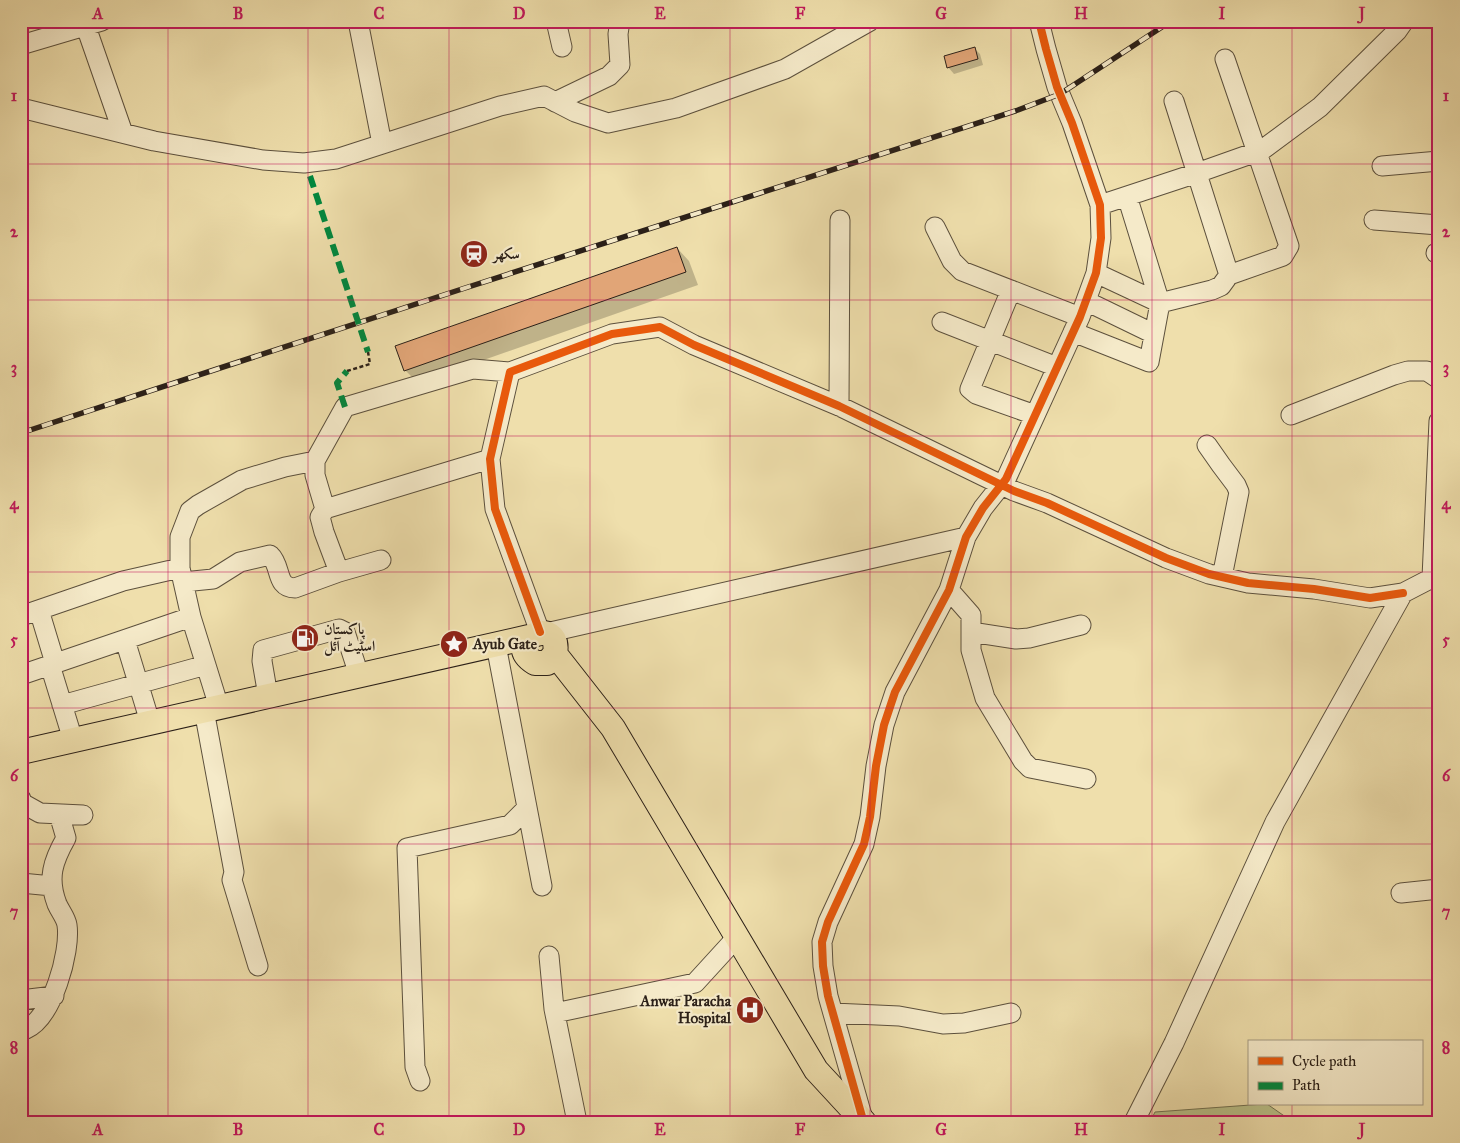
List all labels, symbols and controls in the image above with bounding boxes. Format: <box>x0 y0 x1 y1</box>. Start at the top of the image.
text: A <box>92 4 104 23</box>
text: B <box>233 4 243 23</box>
text: C <box>374 4 385 23</box>
text: D <box>513 4 526 23</box>
text: E <box>654 4 666 23</box>
text: F <box>795 4 806 23</box>
text: G <box>935 4 947 23</box>
text: H <box>1074 4 1088 23</box>
text: I <box>1219 4 1226 23</box>
text: J <box>1357 4 1366 24</box>
text: 1 <box>11 86 18 105</box>
text: 1 <box>1443 86 1450 105</box>
text: 2 <box>10 222 19 241</box>
text: 2 <box>1442 222 1451 241</box>
station icon: سكهر <box>459 239 489 269</box>
place label: سكهر <box>491 245 520 264</box>
text: 3 <box>11 358 17 378</box>
text: 3 <box>1443 358 1449 378</box>
text: 4 <box>10 494 20 514</box>
text: 4 <box>1442 494 1452 514</box>
place label: پاکستان اسٹیٹ آئل <box>324 620 375 657</box>
fuel station icon: پاکستان اسٹیٹ آئل <box>290 623 320 653</box>
place icon: Ayub Gate <box>439 629 469 659</box>
text: 5 <box>10 630 18 649</box>
text: 5 <box>1442 630 1450 649</box>
place label: Ayub Gate <box>472 635 538 654</box>
text: 6 <box>10 766 19 785</box>
text: 6 <box>1442 766 1451 785</box>
text: 7 <box>10 902 19 921</box>
text: 7 <box>1442 902 1451 921</box>
place label: Anwar Paracha Hospital <box>639 992 732 1028</box>
hospital icon: Anwar Paracha Hospital <box>735 995 765 1025</box>
text: 8 <box>10 1038 18 1057</box>
text: 8 <box>1442 1038 1450 1057</box>
legend <box>1248 1040 1422 1106</box>
text: Cycle path <box>1292 1052 1357 1070</box>
text: Path <box>1292 1076 1321 1094</box>
text: A <box>92 1120 104 1139</box>
text: B <box>233 1120 243 1139</box>
text: C <box>374 1120 385 1139</box>
text: D <box>513 1120 526 1139</box>
text: E <box>654 1120 666 1139</box>
text: F <box>795 1120 806 1139</box>
text: G <box>935 1120 947 1139</box>
text: H <box>1074 1120 1088 1139</box>
text: I <box>1219 1120 1226 1139</box>
text: J <box>1357 1120 1366 1140</box>

